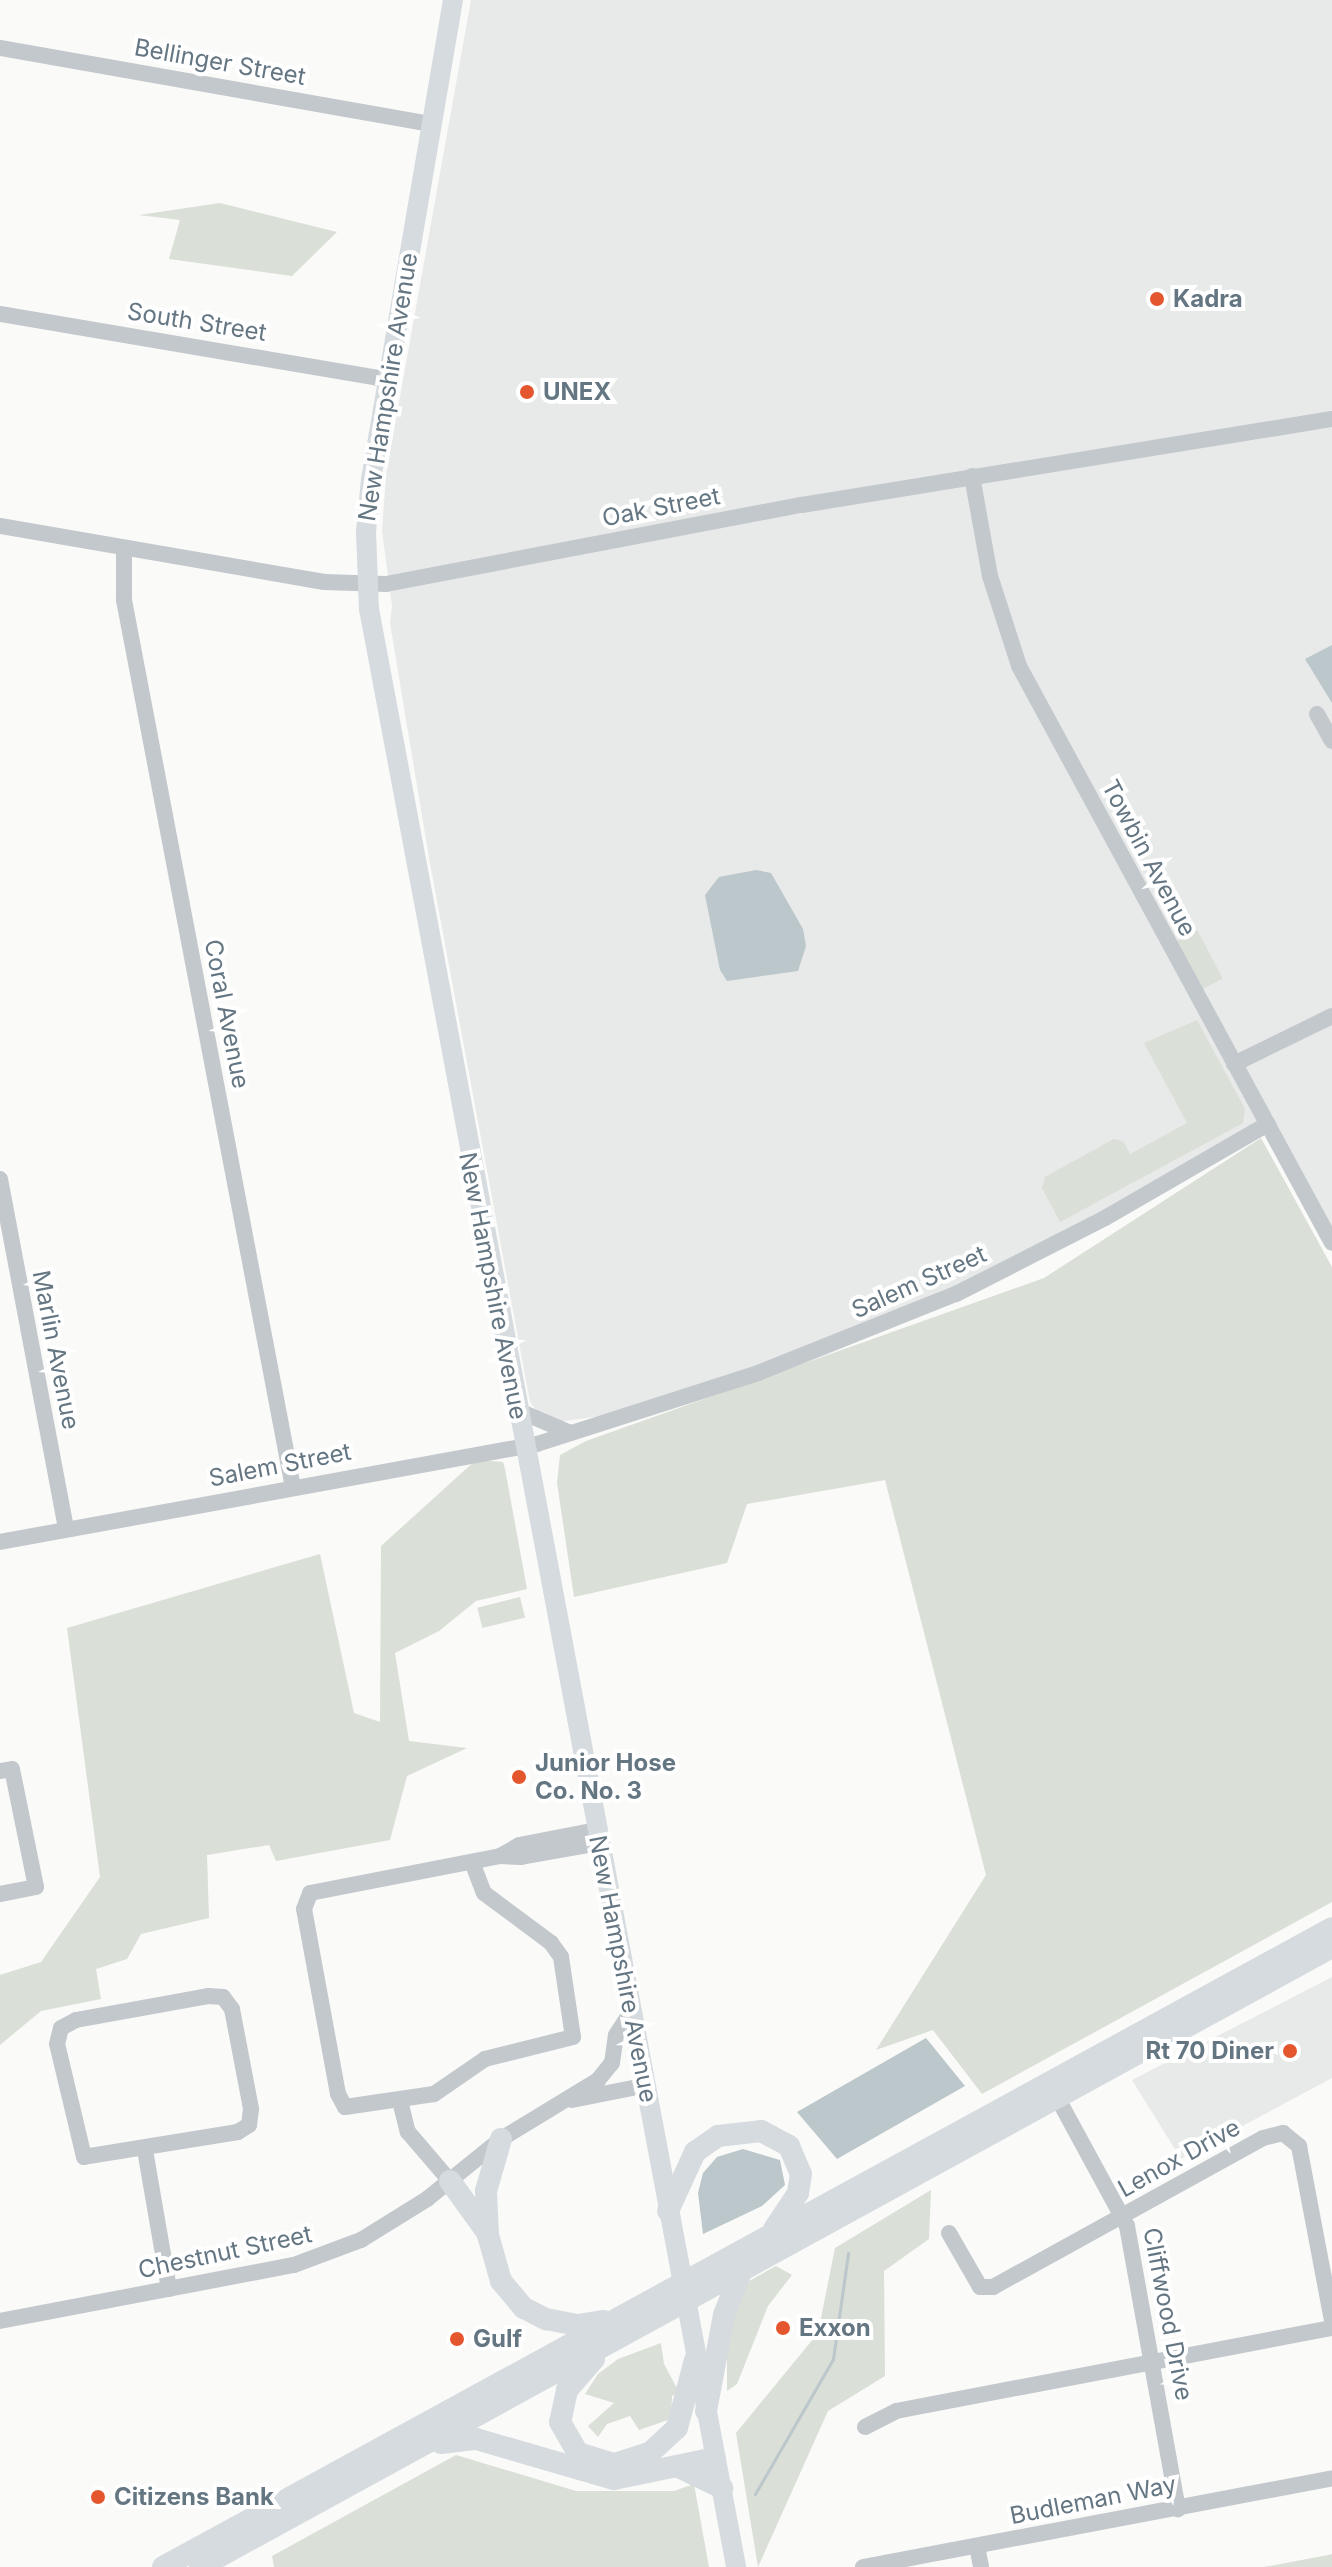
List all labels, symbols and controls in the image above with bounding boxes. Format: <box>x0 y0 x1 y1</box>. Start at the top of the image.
street label: Bellinger Street <box>132 33 308 91</box>
street label: New Hampshire Avenue <box>353 251 423 523</box>
place label: Kadra <box>1173 285 1243 313</box>
marker: Kadra <box>1148 290 1166 308</box>
street label: South Street <box>125 297 269 347</box>
place label: UNEX <box>543 378 611 406</box>
marker: UNEX <box>518 383 536 401</box>
street label: Oak Street <box>600 481 722 533</box>
street label: Towbin Avenue <box>1096 775 1202 941</box>
street label: Coral Avenue <box>198 937 256 1091</box>
street label: New Hampshire Avenue <box>453 1150 533 1422</box>
street label: Salem Street <box>847 1240 991 1324</box>
street label: Marlin Avenue <box>26 1268 86 1432</box>
street label: Salem Street <box>206 1437 354 1493</box>
place label: Junior Hose Co. No. 3 <box>535 1749 676 1805</box>
marker: Junior Hose Co. No. 3 <box>510 1768 528 1786</box>
street label: New Hampshire Avenue <box>583 1833 663 2105</box>
place label: Rt 70 Diner <box>1145 2037 1274 2065</box>
marker: Rt 70 Diner <box>1281 2042 1299 2060</box>
street label: Lenox Drive <box>1113 2113 1245 2203</box>
street label: Chestnut Street <box>135 2220 315 2284</box>
street label: Cliffwood Drive <box>1137 2225 1199 2403</box>
place label: Exxon <box>799 2314 871 2342</box>
marker: Exxon <box>774 2319 792 2337</box>
place label: Gulf <box>473 2325 522 2353</box>
marker: Gulf <box>448 2330 466 2348</box>
street label: Budleman Way <box>1007 2470 1179 2530</box>
place label: Citizens Bank <box>114 2483 274 2511</box>
marker: Citizens Bank <box>89 2488 107 2506</box>

